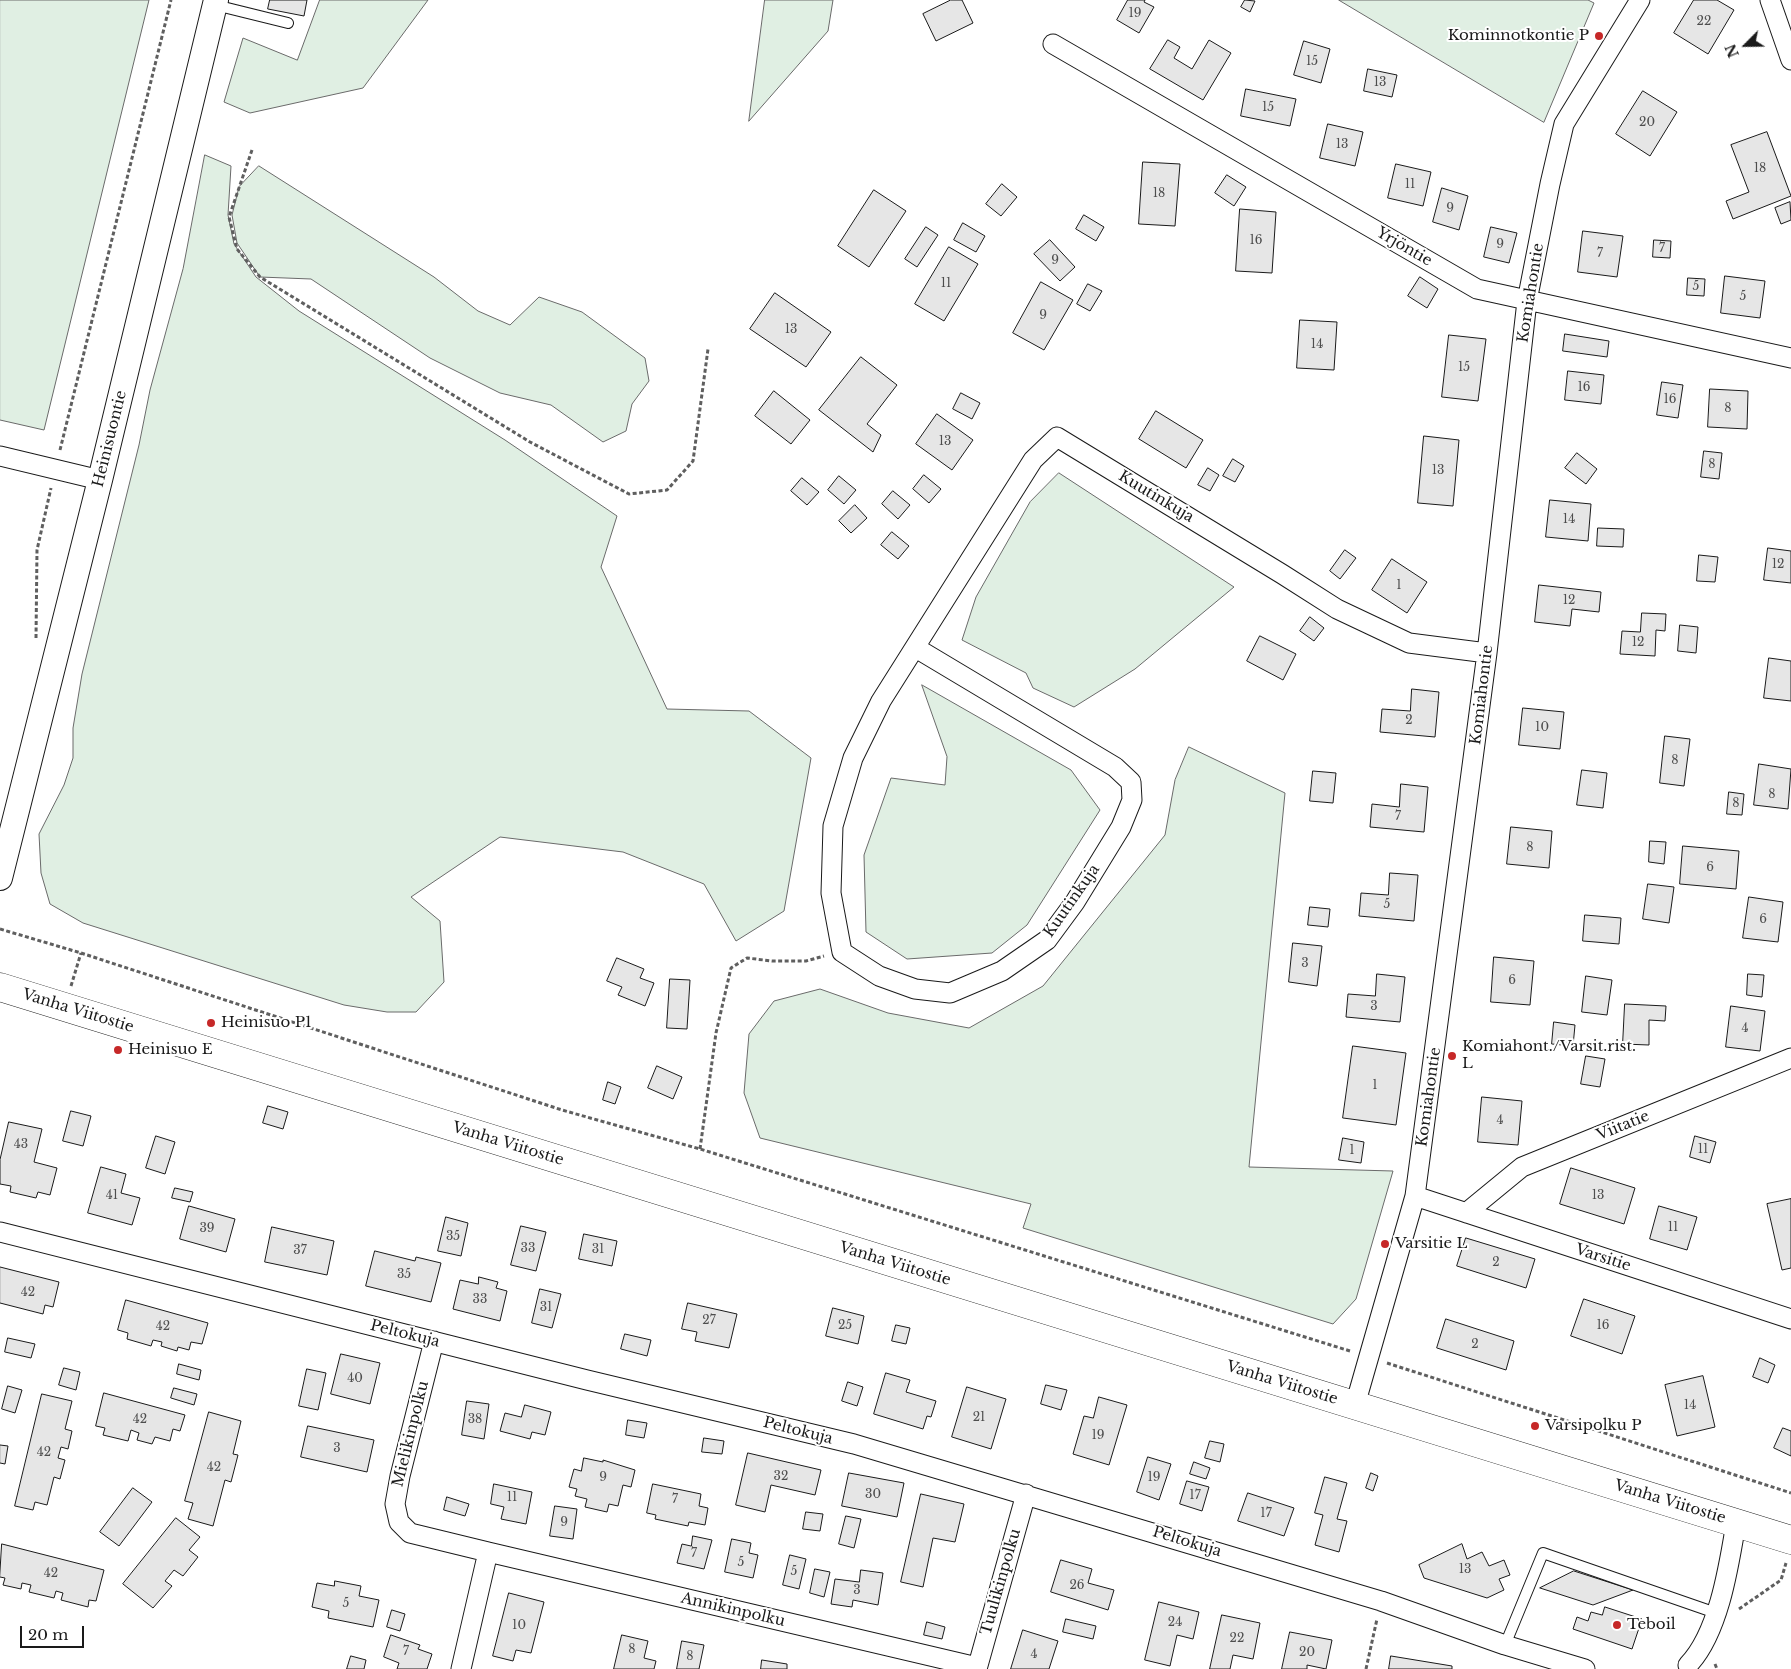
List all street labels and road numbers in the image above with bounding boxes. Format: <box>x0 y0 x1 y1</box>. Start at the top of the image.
street label: Yrjöntie <box>1373 224 1435 270</box>
street label: Komiahontie <box>1514 242 1548 344</box>
street label: Heinisuontie <box>89 389 131 489</box>
street label: Kuutinkuja <box>1115 467 1197 527</box>
street label: Komiahontie <box>1467 644 1497 746</box>
street label: Kuutinkuja <box>1040 861 1104 941</box>
street label: Vanha Viitostie <box>20 986 136 1036</box>
street label: Komiahontie <box>1413 1046 1445 1148</box>
street label: Viitatie <box>1594 1107 1652 1145</box>
street label: Vanha Viitostie <box>450 1119 566 1169</box>
street label: Vanha Viitostie <box>837 1239 953 1289</box>
street label: Varsitie <box>1573 1241 1633 1275</box>
street label: Peltokuja <box>368 1317 442 1351</box>
street label: Vanha Viitostie <box>1224 1358 1340 1408</box>
street label: Mielikinpolku <box>389 1379 433 1489</box>
street label: Peltokuja <box>761 1414 835 1448</box>
street label: Vanha Viitostie <box>1612 1477 1728 1527</box>
street label: Peltokuja <box>1150 1523 1224 1561</box>
street label: Tuulikinpolku <box>977 1527 1025 1637</box>
street label: Annikinpolku <box>679 1589 787 1631</box>

